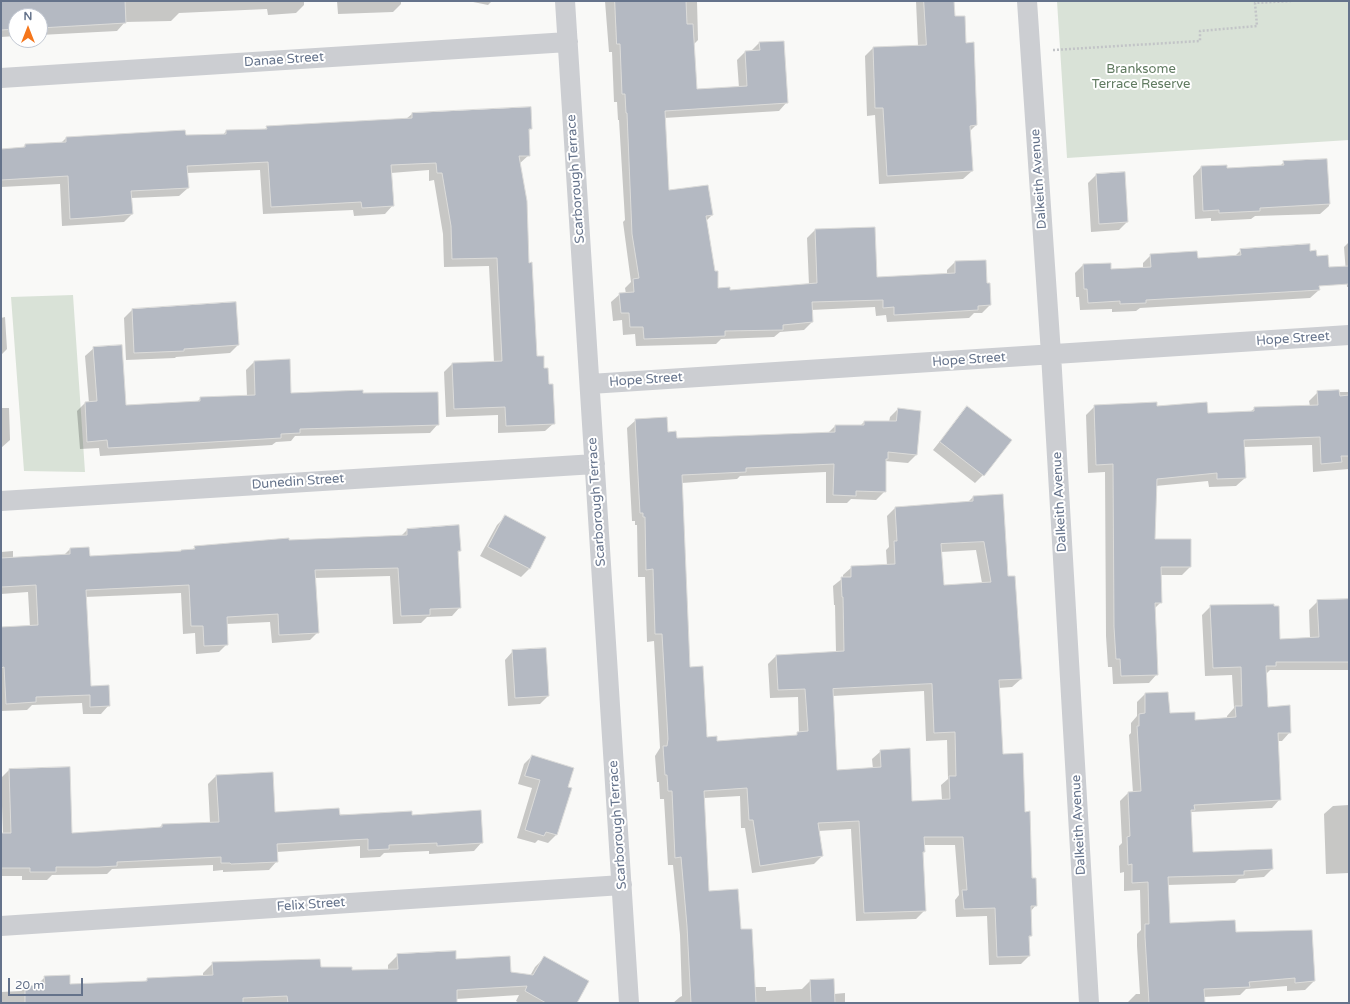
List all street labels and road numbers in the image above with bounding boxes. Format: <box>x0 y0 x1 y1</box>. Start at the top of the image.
street label: Danae Street <box>244 49 324 71</box>
street label: Scarborough Terrace <box>564 114 588 244</box>
street label: Dalkeith Avenue <box>1028 128 1050 230</box>
street label: Hope Street <box>1256 329 1330 349</box>
street label: Hope Street <box>932 350 1006 370</box>
street label: Hope Street <box>609 370 683 390</box>
street label: Scarborough Terrace <box>585 437 609 567</box>
street label: Dalkeith Avenue <box>1050 451 1070 553</box>
street label: Dunedin Street <box>251 471 345 493</box>
street label: Scarborough Terrace <box>606 760 630 890</box>
street label: Dalkeith Avenue <box>1069 774 1089 876</box>
street label: Felix Street <box>276 895 346 915</box>

